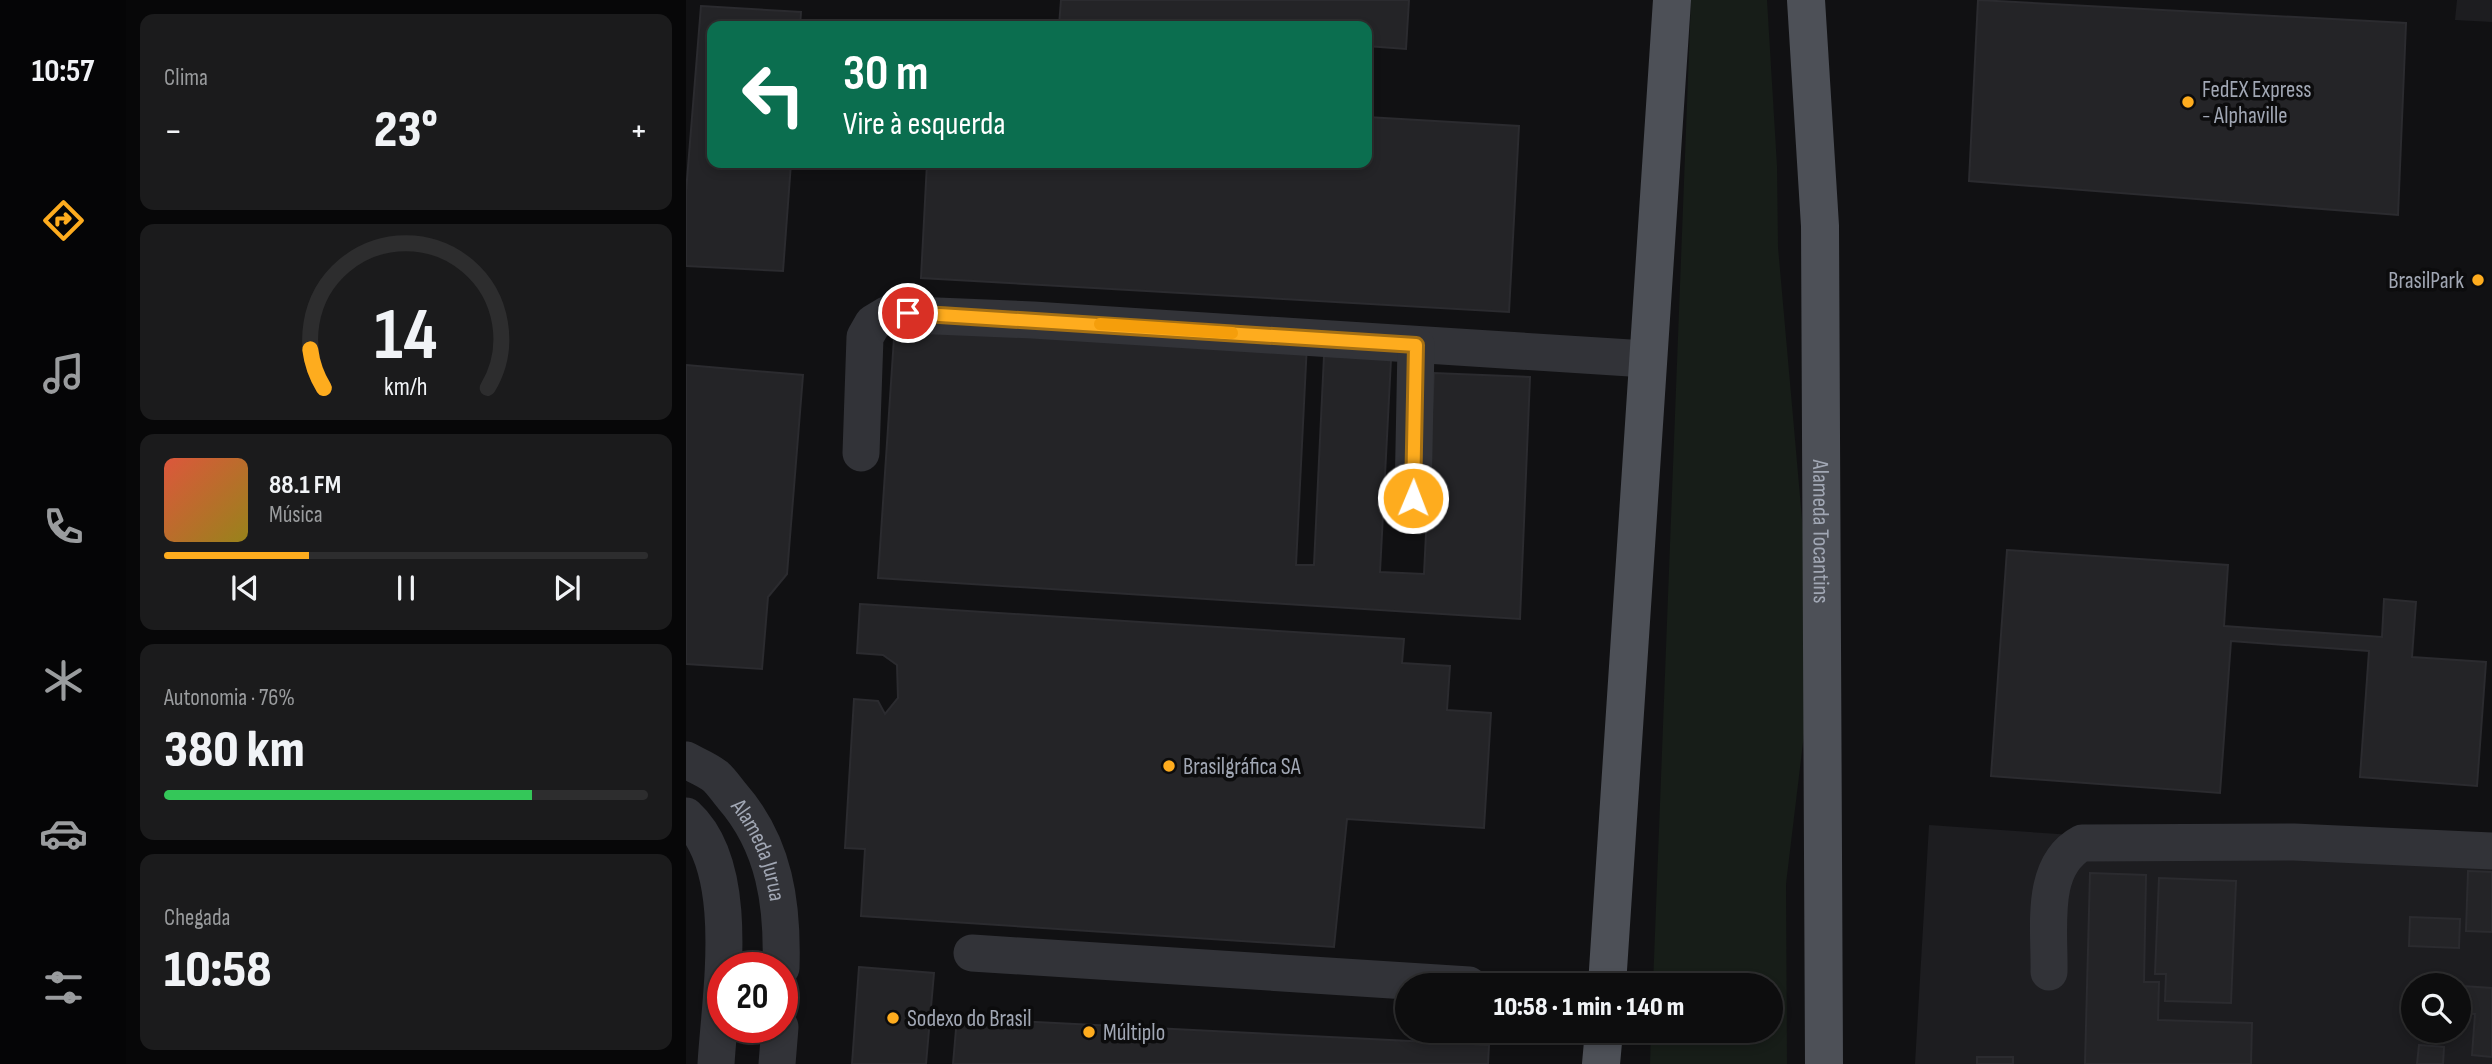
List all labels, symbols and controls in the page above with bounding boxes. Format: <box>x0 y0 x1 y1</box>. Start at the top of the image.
text: 30 m <box>843 45 928 104</box>
icon: left <box>728 49 819 140</box>
text: 10:57 <box>32 52 94 91</box>
text: Clima <box>164 64 208 92</box>
place label: FedEX Express - Alphaville <box>2202 76 2311 130</box>
marker: FedEX Express - Alphaville <box>2180 94 2196 110</box>
text: 23° <box>374 99 438 162</box>
text: Vire à esquerda <box>843 105 1006 144</box>
text: − <box>164 109 183 154</box>
text: + <box>629 109 648 154</box>
icon: directions <box>39 196 88 245</box>
place label: BrasilPark <box>2388 267 2464 295</box>
marker: BrasilPark <box>2470 272 2486 288</box>
pin <box>878 283 938 343</box>
text: 14 <box>375 292 438 380</box>
icon: arrive <box>889 294 927 332</box>
icon: music <box>39 349 88 398</box>
text: km/h <box>384 372 428 403</box>
street label: Alameda Tocantins <box>1806 458 1835 604</box>
position arrow <box>1376 461 1450 535</box>
text: 88.1 FM <box>269 470 341 501</box>
text: Música <box>269 501 323 529</box>
icon: phone <box>39 502 88 551</box>
icon: previous <box>226 569 264 607</box>
icon: pause <box>387 569 425 607</box>
icon: next <box>548 569 586 607</box>
icon: climate <box>39 656 88 705</box>
text: Autonomia · 76% <box>164 684 295 712</box>
text: 380 km <box>164 719 305 782</box>
place label: Brasilgráfica SA <box>1183 753 1301 781</box>
marker: Brasilgráfica SA <box>1161 758 1177 774</box>
street label: Alameda Jurua <box>724 793 791 903</box>
icon: car <box>39 809 88 858</box>
text: Chegada <box>164 904 230 932</box>
text: 10:58 <box>164 939 272 1002</box>
speed limit sign: 20 <box>707 952 798 1043</box>
icon: filters <box>39 963 88 1012</box>
map controls <box>2401 973 2471 1043</box>
button: search <box>2401 973 2471 1043</box>
text: 10:58 · 1 min · 140 m <box>1494 992 1684 1023</box>
place label: Sodexo do Brasil <box>907 1005 1031 1033</box>
marker: Sodexo do Brasil <box>885 1010 901 1026</box>
place label: Múltiplo <box>1103 1019 1165 1047</box>
marker: Múltiplo <box>1081 1024 1097 1040</box>

